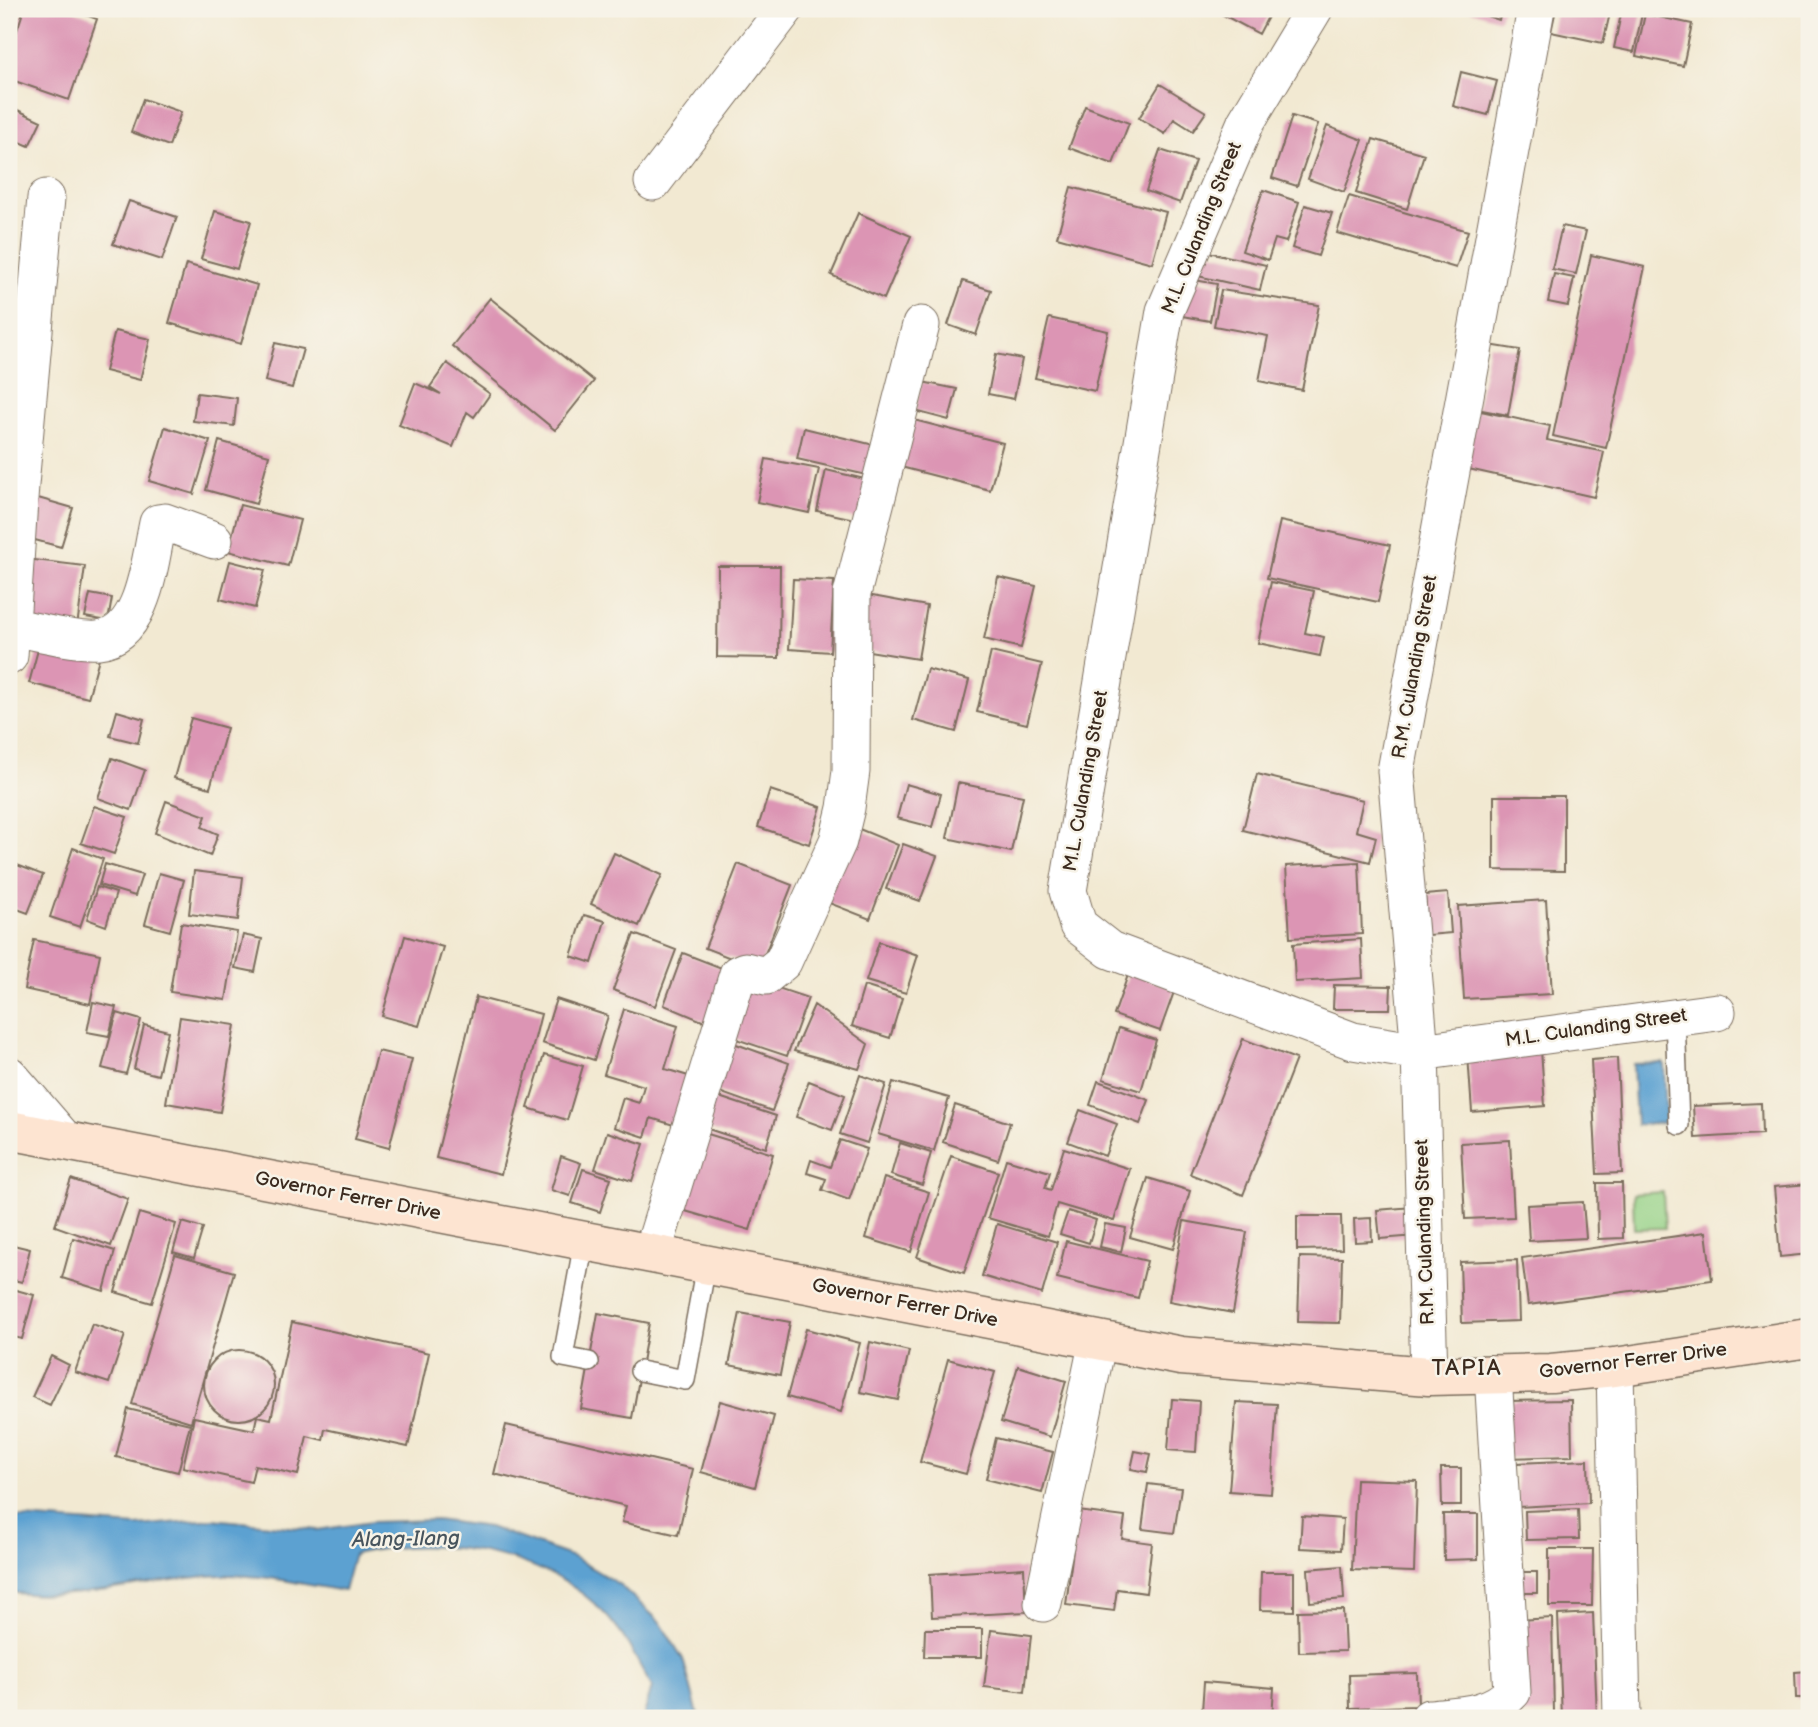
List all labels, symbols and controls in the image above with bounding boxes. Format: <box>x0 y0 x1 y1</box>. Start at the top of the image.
street label: M.L. Culanding Street <box>1157 138 1247 317</box>
street label: R.M. Culanding Street <box>1388 573 1443 761</box>
street label: M.L. Culanding Street <box>1059 689 1113 873</box>
street label: M.L. Culanding Street <box>1504 1004 1689 1052</box>
street label: R.M. Culanding Street <box>1410 1138 1440 1325</box>
street label: Governor Ferrer Drive <box>253 1167 443 1225</box>
street label: Governor Ferrer Drive <box>810 1274 1000 1332</box>
street label: Governor Ferrer Drive <box>1538 1338 1728 1384</box>
district label: TAPIA <box>1431 1354 1503 1382</box>
water label: Alang-Ilang <box>351 1526 460 1552</box>

